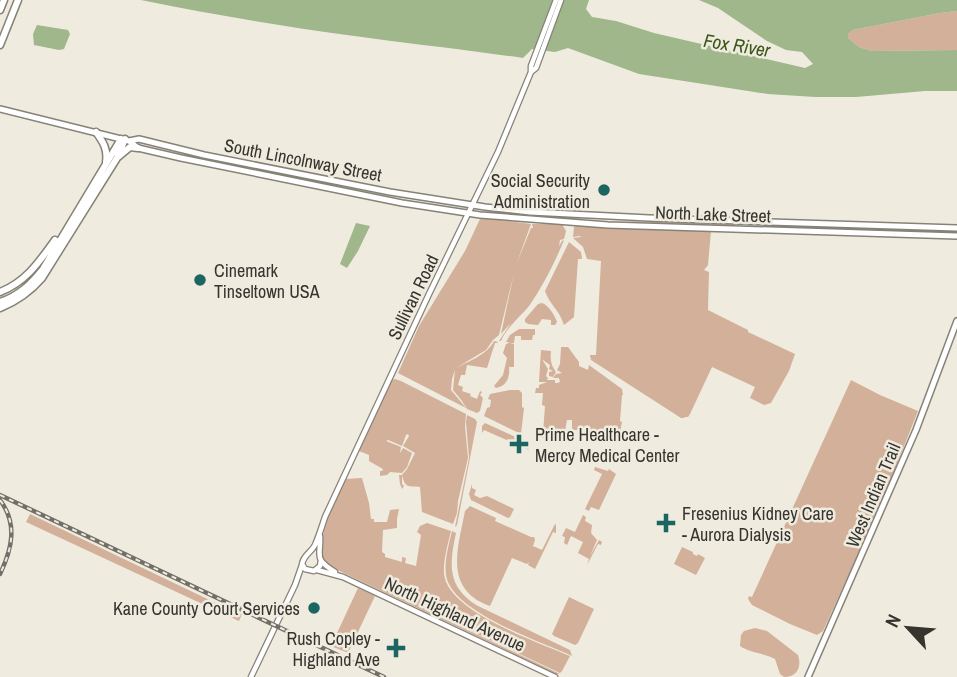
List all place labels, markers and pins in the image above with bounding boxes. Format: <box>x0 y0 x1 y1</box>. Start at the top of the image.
place label: Social Security Administration <box>491 168 591 214</box>
marker: Social Security Administration <box>596 182 612 198</box>
place label: Cinemark Tinseltown USA <box>214 258 320 304</box>
marker: Cinemark Tinseltown USA <box>192 272 208 288</box>
place label: Prime Healthcare - Mercy Medical Center <box>535 422 679 468</box>
marker: Prime Healthcare - Mercy Medical Center <box>509 434 529 454</box>
place label: Fresenius Kidney Care - Aurora Dialysis <box>682 501 834 547</box>
marker: Fresenius Kidney Care - Aurora Dialysis <box>656 513 676 533</box>
place label: Kane County Court Services <box>113 596 300 621</box>
marker: Kane County Court Services <box>306 600 322 616</box>
place label: Rush Copley - Highland Ave <box>286 626 380 672</box>
marker: Rush Copley - Highland Ave <box>386 638 406 658</box>

